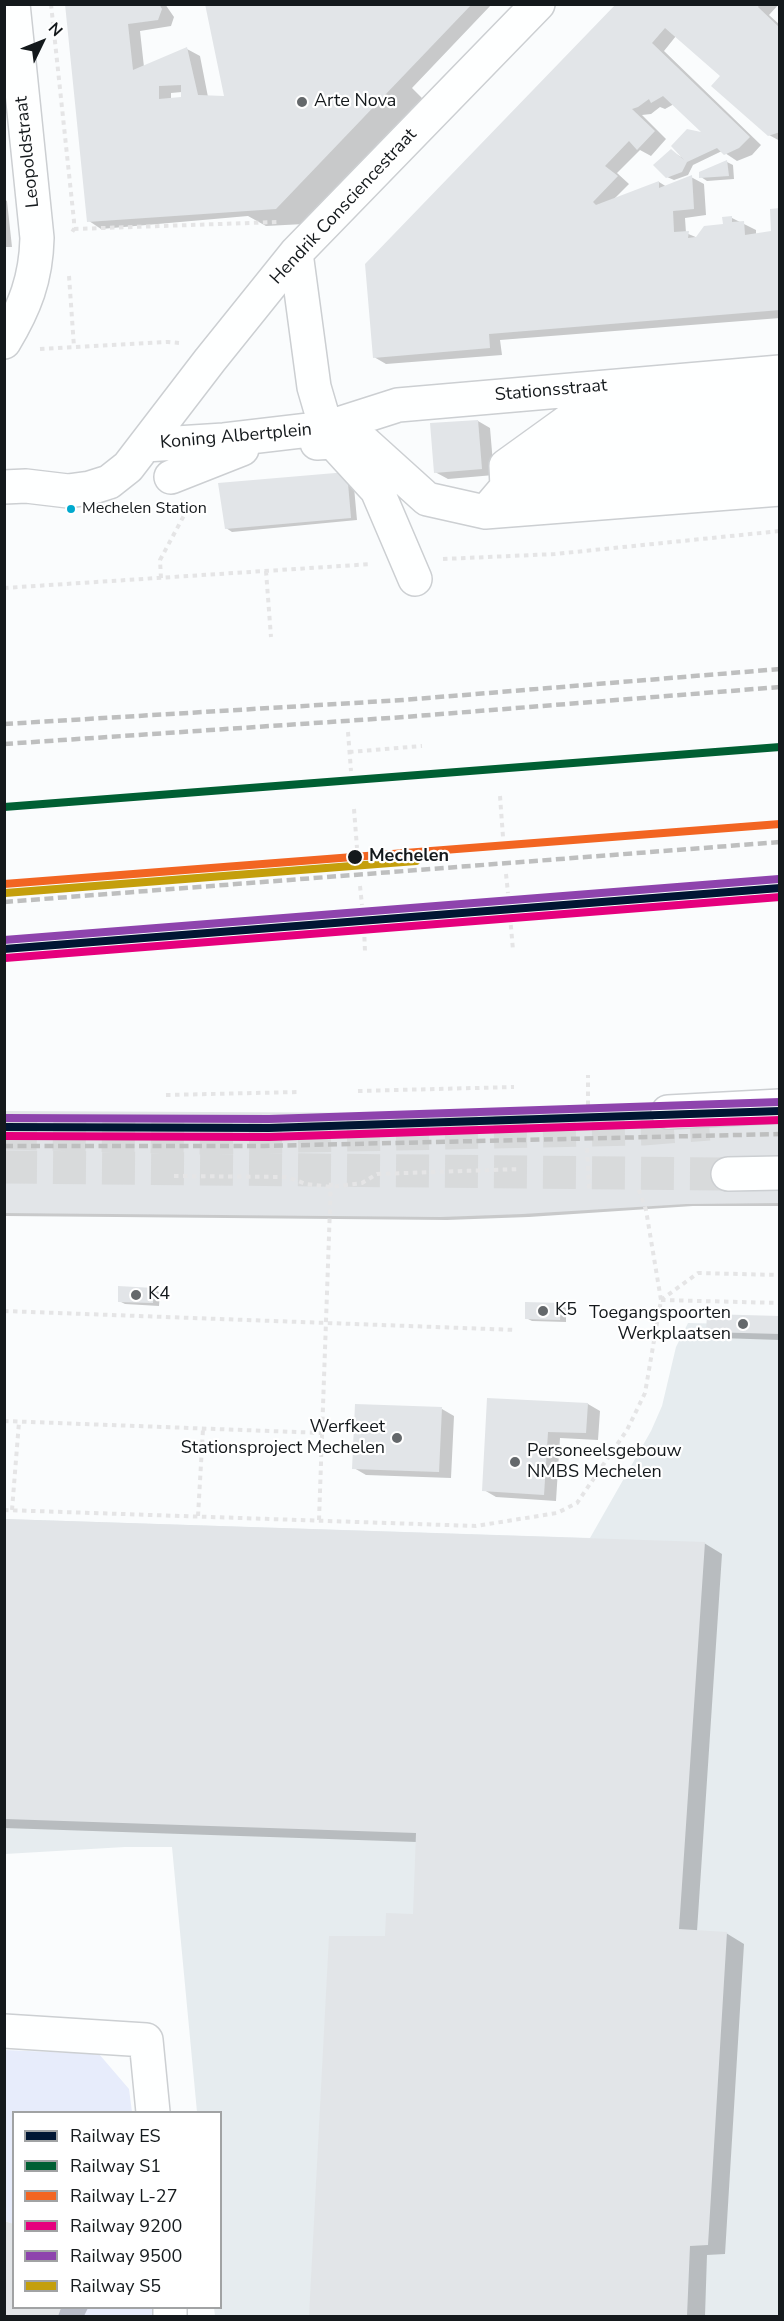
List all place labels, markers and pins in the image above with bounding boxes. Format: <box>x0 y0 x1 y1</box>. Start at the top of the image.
place label: Arte Nova <box>314 91 396 113</box>
marker: Arte Nova <box>295 95 309 109</box>
place label: Mechelen Station <box>82 499 207 519</box>
marker: Mechelen Station <box>65 503 77 515</box>
place label: Mechelen <box>369 846 449 868</box>
marker: Mechelen <box>346 848 364 866</box>
place label: K4 <box>148 1284 170 1306</box>
marker: K4 <box>129 1288 143 1302</box>
place label: K5 <box>555 1300 577 1322</box>
place label: Toegangspoorten Werkplaatsen <box>589 1303 731 1346</box>
marker: K5 <box>536 1304 550 1318</box>
marker: Toegangspoorten Werkplaatsen <box>736 1317 750 1331</box>
place label: Werfkeet Stationsproject Mechelen <box>181 1417 385 1460</box>
marker: Werfkeet Stationsproject Mechelen <box>390 1431 404 1445</box>
place label: Personeelsgebouw NMBS Mechelen <box>527 1441 682 1484</box>
marker: Personeelsgebouw NMBS Mechelen <box>508 1455 522 1469</box>

